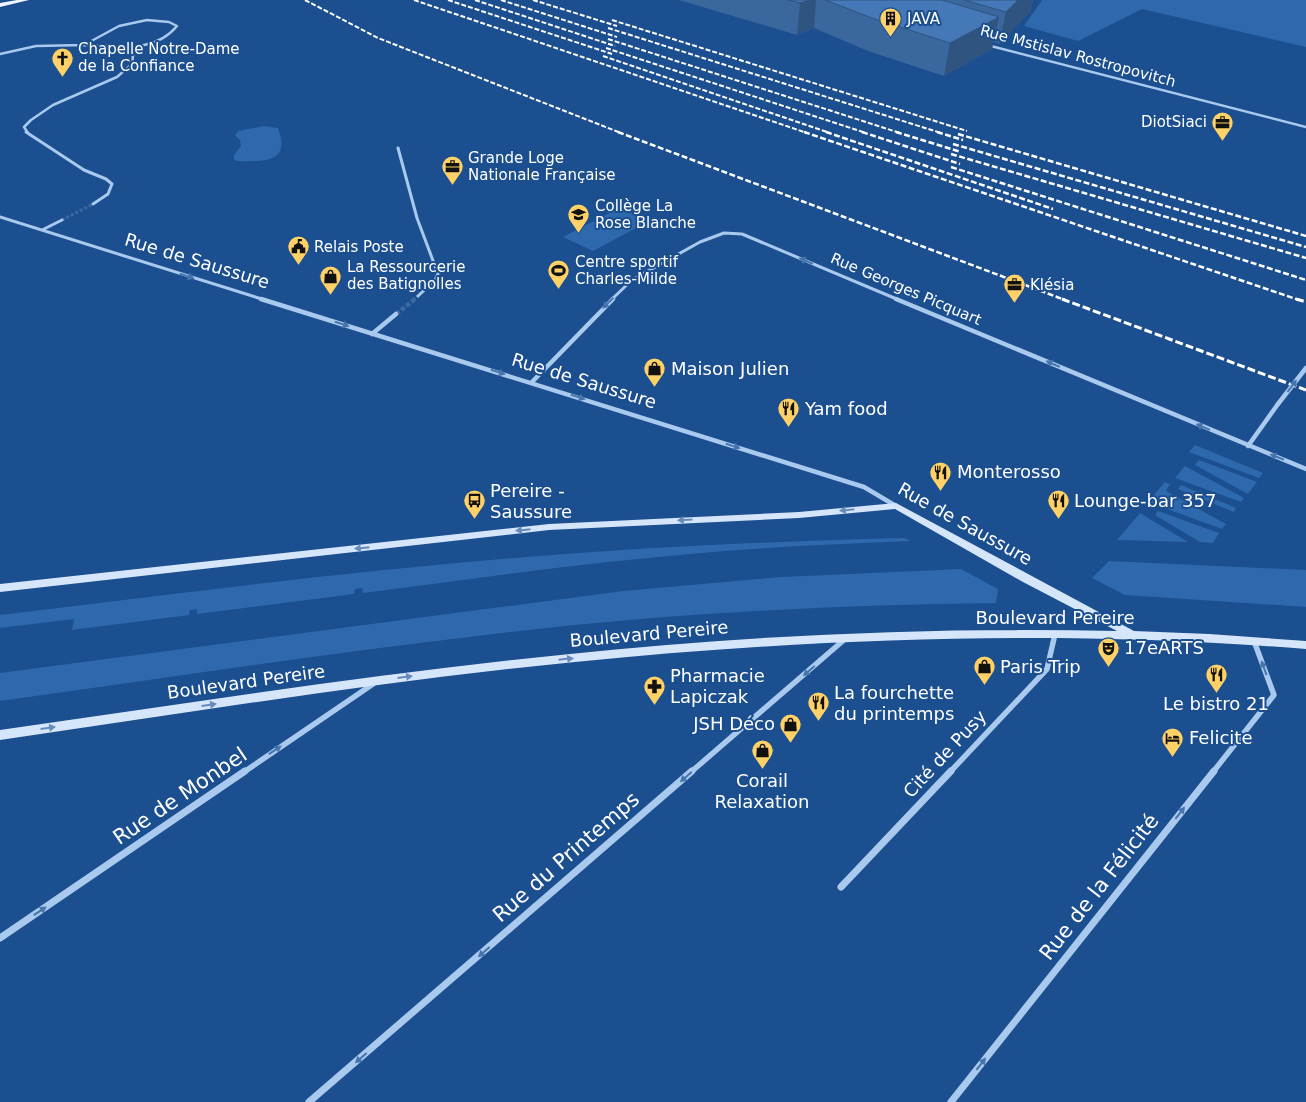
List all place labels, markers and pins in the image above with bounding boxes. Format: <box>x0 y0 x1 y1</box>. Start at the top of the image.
building icon: JAVA <box>879 7 903 38</box>
place label: JAVA <box>906 10 941 28</box>
place label: Chapelle Notre-Dame de la Confiance <box>78 40 240 75</box>
church icon: Chapelle Notre-Dame de la Confiance <box>50 46 74 77</box>
office icon: DiotSiaci <box>1211 110 1235 141</box>
place label: DiotSiaci <box>1141 113 1207 131</box>
place label: Grande Loge Nationale Française <box>468 149 616 184</box>
office icon: Grande Loge Nationale Française <box>440 155 464 186</box>
place label: Collège La Rose Blanche <box>595 197 696 232</box>
school or university icon: Collège La Rose Blanche <box>567 203 591 234</box>
public building icon: Relais Poste <box>286 235 310 266</box>
place label: Relais Poste <box>314 238 404 256</box>
place label: Centre sportif Charles-Milde <box>575 253 679 288</box>
place label: La Ressourcerie des Batignolles <box>347 258 465 293</box>
sports icon: Centre sportif Charles-Milde <box>547 259 571 290</box>
shop icon: La Ressourcerie des Batignolles <box>319 264 343 295</box>
office icon: Klésia <box>1002 273 1026 304</box>
place label: Klésia <box>1030 276 1074 294</box>
shop icon: Maison Julien <box>643 357 667 388</box>
place label: Maison Julien <box>671 358 789 379</box>
restaurant icon: Yam food <box>777 397 801 428</box>
place label: Yam food <box>804 398 888 419</box>
restaurant icon: Monterosso <box>929 460 953 491</box>
place label: Monterosso <box>957 461 1061 482</box>
place label: Pereire - Saussure <box>490 480 572 522</box>
bus stop icon: Pereire - Saussure <box>462 489 486 520</box>
restaurant icon: Lounge-bar 357 <box>1046 489 1070 520</box>
place label: Lounge-bar 357 <box>1074 490 1216 511</box>
theatre icon: 17eARTS <box>1096 636 1120 667</box>
place label: 17eARTS <box>1124 637 1204 658</box>
shop icon: Paris Trip <box>972 655 996 686</box>
place label: Paris Trip <box>1000 656 1081 677</box>
restaurant icon: Le bistro 21 <box>1204 662 1228 693</box>
place label: Pharmacie Lapiczak <box>670 665 765 707</box>
pharmacy icon: Pharmacie Lapiczak <box>642 674 666 705</box>
place label: La fourchette du printemps <box>834 682 954 724</box>
restaurant icon: La fourchette du printemps <box>806 691 830 722</box>
place label: Le bistro 21 <box>1163 693 1269 714</box>
shop icon: JSH Déco <box>779 712 803 743</box>
place label: JSH Déco <box>692 713 775 734</box>
hotel icon: Felicite <box>1161 726 1185 757</box>
place label: Felicite <box>1189 727 1252 748</box>
shop icon: Corail Relaxation <box>750 739 774 770</box>
place label: Corail Relaxation <box>715 770 809 812</box>

